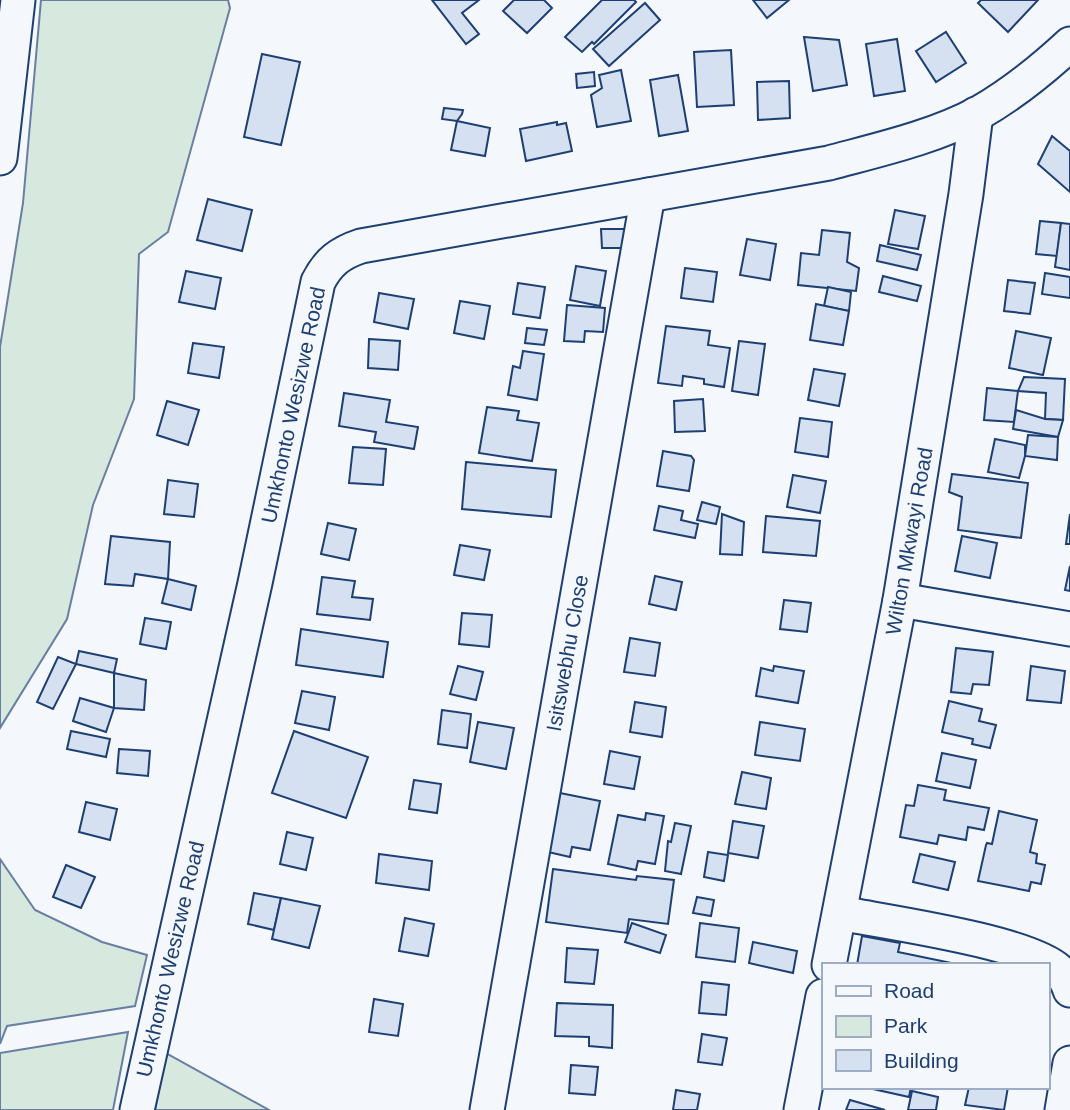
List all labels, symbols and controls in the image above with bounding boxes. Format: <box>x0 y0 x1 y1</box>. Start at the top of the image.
street label: Umkhonto Wesizwe Road <box>257 285 329 525</box>
street label: Wilton Mkwayi Road <box>881 445 937 637</box>
street label: Isitswebhu Close <box>542 573 592 733</box>
street label: Umkhonto Wesizwe Road <box>132 839 208 1079</box>
legend <box>822 963 1049 1089</box>
text: Road <box>884 979 934 1002</box>
text: Park <box>884 1014 928 1037</box>
text: Building <box>884 1049 959 1072</box>

